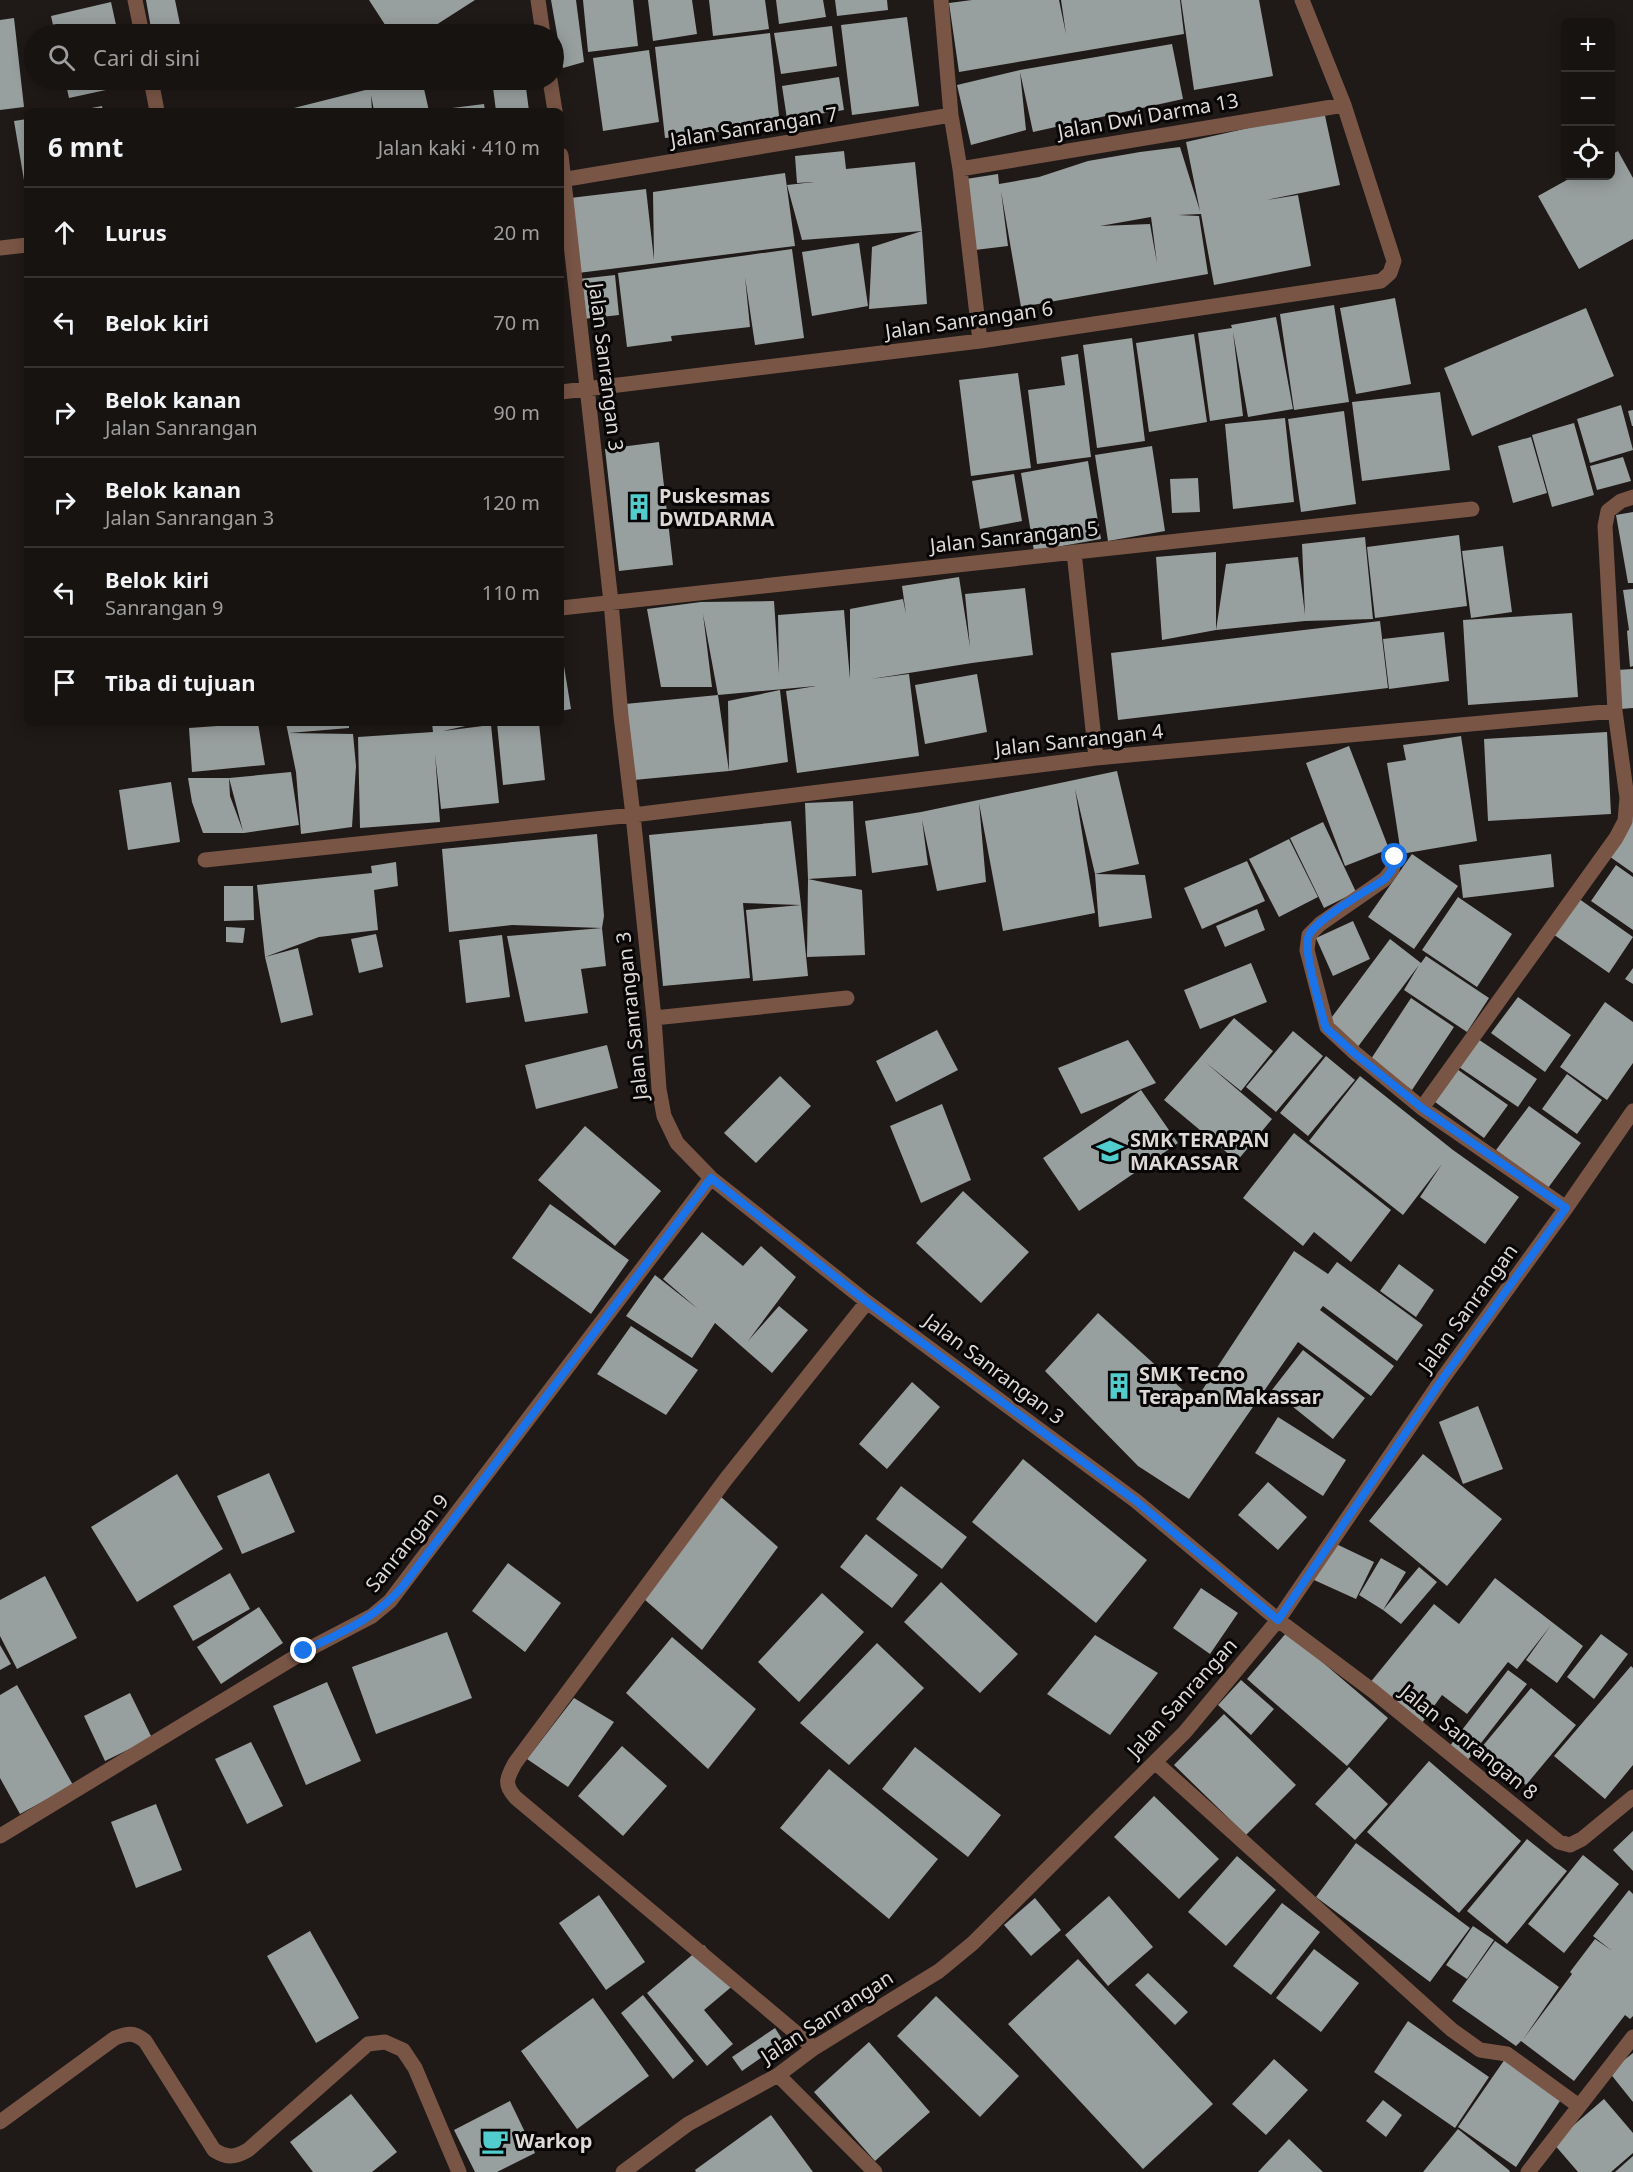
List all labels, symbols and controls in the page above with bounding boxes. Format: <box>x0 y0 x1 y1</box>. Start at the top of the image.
map controls <box>1561 18 1615 180</box>
button: + <box>1561 18 1615 72</box>
search box <box>24 24 564 90</box>
icon: search <box>45 41 78 74</box>
text: Cari di sini <box>93 42 200 72</box>
button: − <box>1561 72 1615 126</box>
street label: Jalan Dwi Darma 13 <box>1053 86 1241 145</box>
street label: Jalan Sanrangan 7 <box>666 100 840 153</box>
button: locate <box>1561 126 1615 180</box>
text: 6 mnt <box>48 129 123 165</box>
text: Jalan kaki · 410 m <box>378 134 540 161</box>
icon: ahead <box>48 216 81 249</box>
text: Lurus <box>105 217 167 247</box>
text: 20 m <box>493 219 540 246</box>
street label: Jalan Sanrangan 3 <box>583 279 630 453</box>
street label: Jalan Sanrangan 6 <box>881 294 1055 345</box>
icon: left <box>48 306 81 339</box>
text: Belok kiri <box>105 307 209 337</box>
text: 70 m <box>493 309 540 336</box>
text: Belok kanan <box>105 384 241 414</box>
icon: right <box>48 396 81 429</box>
text: 90 m <box>493 399 540 426</box>
text: Jalan Sanrangan <box>105 414 258 441</box>
text: Belok kanan <box>105 474 241 504</box>
place label: Puskesmas DWIDARMA <box>659 482 775 532</box>
icon: right <box>48 486 81 519</box>
text: 120 m <box>482 489 540 516</box>
building icon: Puskesmas DWIDARMA <box>624 492 654 522</box>
text: Jalan Sanrangan 3 <box>105 504 274 531</box>
street label: Jalan Sanrangan 5 <box>926 514 1099 559</box>
text: Belok kiri <box>105 564 209 594</box>
icon: left <box>48 576 81 609</box>
text: 110 m <box>482 579 540 606</box>
text: Sanrangan 9 <box>105 594 224 621</box>
icon: arrive <box>48 666 81 699</box>
text: Tiba di tujuan <box>105 667 255 697</box>
street label: Jalan Sanrangan 4 <box>991 717 1165 762</box>
route start <box>1381 843 1407 869</box>
street label: Jalan Sanrangan 3 <box>609 931 654 1104</box>
place label: SMK TERAPAN MAKASSAR <box>1130 1126 1270 1176</box>
school or university icon: SMK TERAPAN MAKASSAR <box>1095 1136 1125 1166</box>
street label: Jalan Sanrangan <box>1411 1238 1523 1379</box>
street label: Jalan Sanrangan 3 <box>917 1306 1070 1430</box>
place label: SMK Tecno Terapan Makassar <box>1139 1360 1321 1410</box>
building icon: SMK Tecno Terapan Makassar <box>1104 1371 1134 1401</box>
street label: Sanrangan 9 <box>359 1488 454 1597</box>
street label: Jalan Sanrangan <box>1119 1632 1243 1765</box>
route end <box>290 1637 316 1663</box>
street label: Jalan Sanrangan 8 <box>1394 1677 1544 1805</box>
street label: Jalan Sanrangan <box>754 1964 898 2071</box>
cafe icon: Warkop <box>480 2126 510 2156</box>
place label: Warkop <box>515 2127 592 2154</box>

